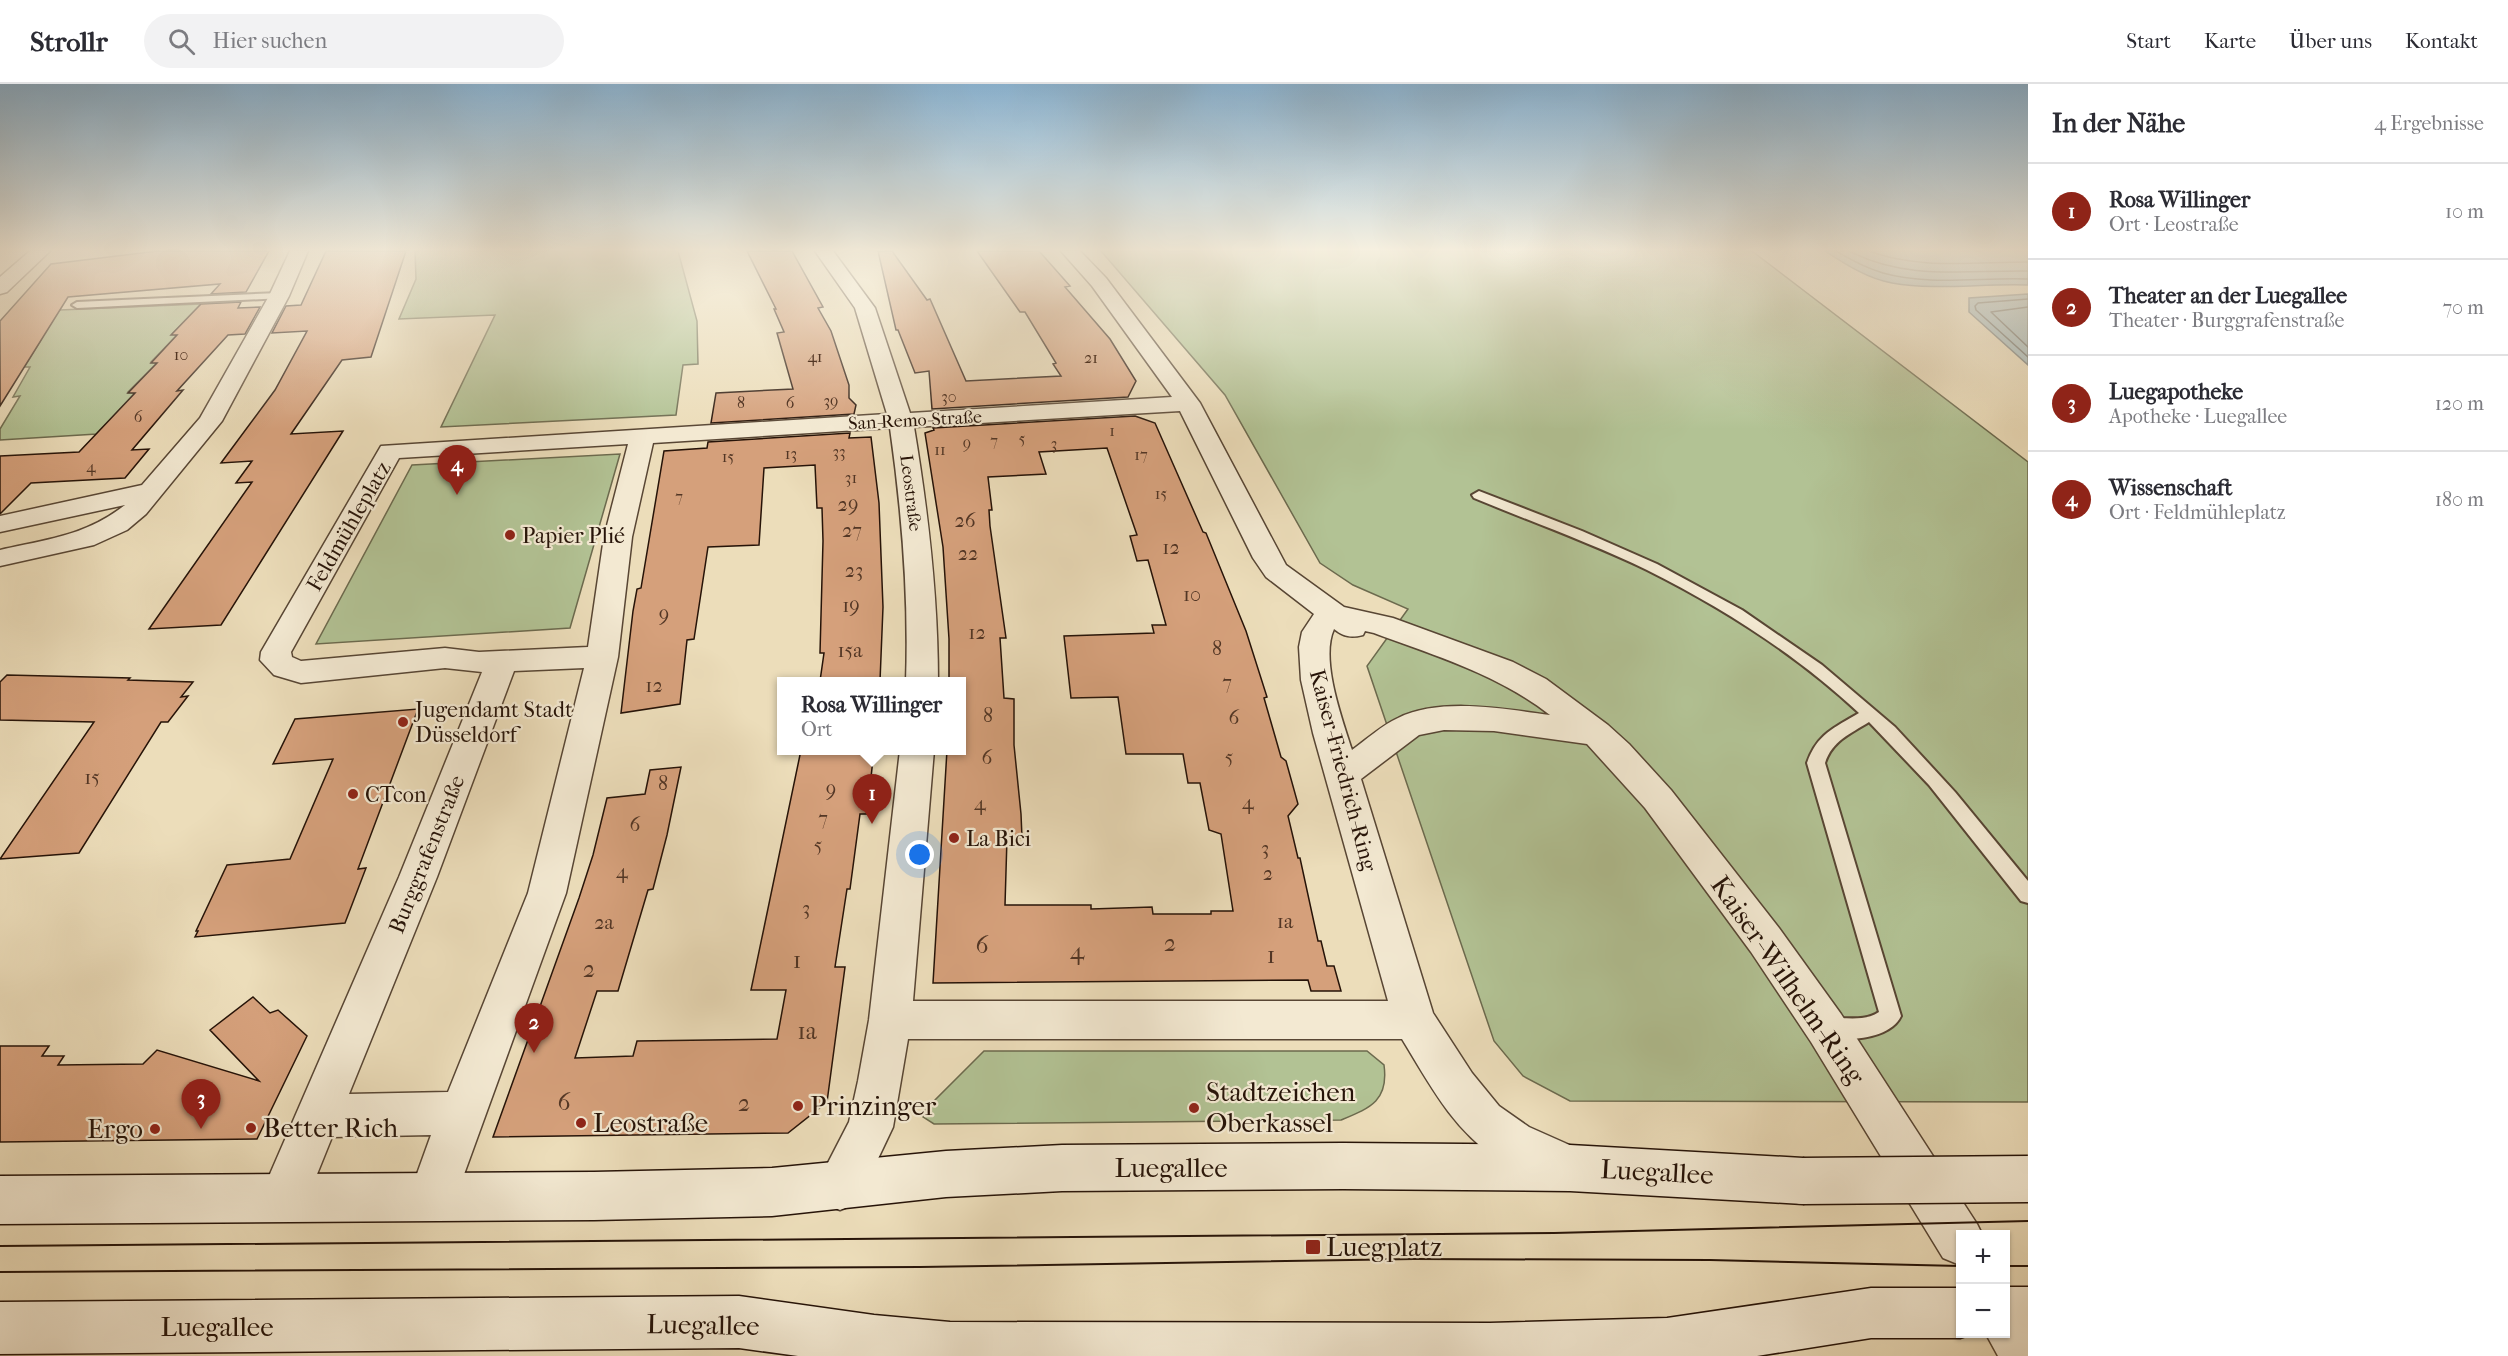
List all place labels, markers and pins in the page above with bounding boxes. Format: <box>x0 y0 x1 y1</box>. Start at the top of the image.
pin: 4 <box>438 446 476 495</box>
place label: Papier Plié <box>522 523 625 549</box>
marker: Papier Plié <box>503 528 517 542</box>
place label: Jugendamt Stadt Düsseldorf <box>413 697 573 748</box>
marker: Jugendamt Stadt Düsseldorf <box>396 715 410 729</box>
pin: 1 <box>852 774 892 824</box>
place label: CTcon <box>365 782 427 808</box>
marker: CTcon <box>346 787 360 801</box>
place label: La Bici <box>966 826 1032 852</box>
marker: La Bici <box>947 831 961 845</box>
pin: 2 <box>514 1004 554 1053</box>
place label: Stadtzeichen Oberkassel <box>1206 1076 1356 1139</box>
pin: 3 <box>182 1080 220 1129</box>
place label: Prinzinger <box>810 1090 937 1122</box>
marker: Prinzinger <box>791 1099 805 1113</box>
marker: Stadtzeichen Oberkassel <box>1187 1101 1201 1115</box>
place label: Leostraße <box>593 1107 708 1139</box>
place label: Better Rich <box>263 1112 398 1144</box>
place label: Ergo <box>87 1113 143 1145</box>
marker: Leostraße <box>574 1116 588 1130</box>
marker: Better Rich <box>244 1121 258 1135</box>
marker: Ergo <box>148 1122 162 1136</box>
place label: Luegplatz <box>1326 1231 1442 1263</box>
marker: Luegplatz <box>1304 1238 1322 1256</box>

